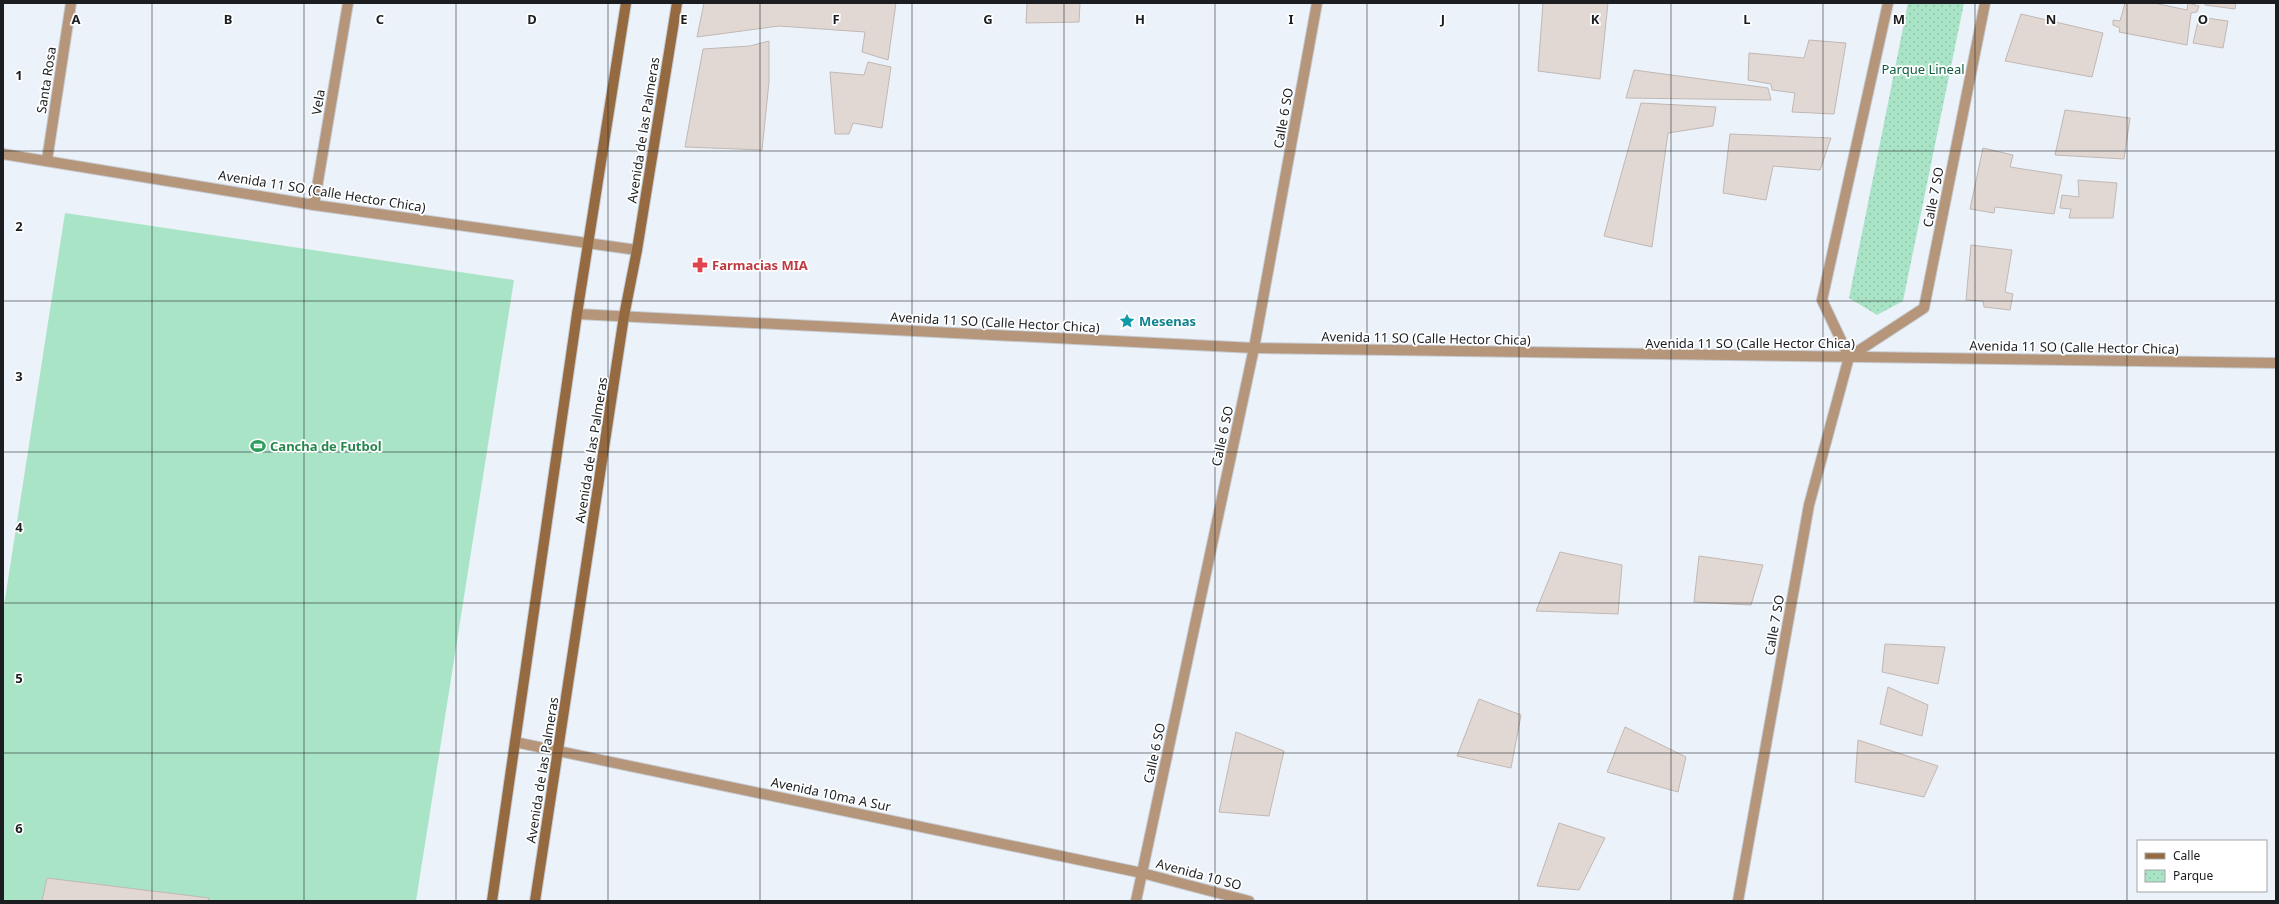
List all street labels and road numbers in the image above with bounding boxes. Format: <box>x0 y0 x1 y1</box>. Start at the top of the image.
street label: Santa Rosa <box>32 45 60 115</box>
street label: Avenida de las Palmeras <box>623 56 663 204</box>
street label: Calle 6 SO <box>1269 86 1297 150</box>
street label: Vela <box>307 88 329 116</box>
street label: Calle 7 SO <box>1918 165 1948 229</box>
street label: Avenida 11 SO (Calle Hector Chica) <box>217 166 427 216</box>
street label: Avenida 11 SO (Calle Hector Chica) <box>890 308 1100 336</box>
street label: Avenida 11 SO (Calle Hector Chica) <box>1321 327 1531 349</box>
street label: Avenida 11 SO (Calle Hector Chica) <box>1645 334 1855 352</box>
street label: Avenida 11 SO (Calle Hector Chica) <box>1969 336 2179 358</box>
street label: Avenida de las Palmeras <box>571 376 611 524</box>
street label: Calle 6 SO <box>1207 404 1237 468</box>
street label: Calle 7 SO <box>1760 593 1788 657</box>
street label: Avenida de las Palmeras <box>522 696 562 844</box>
street label: Calle 6 SO <box>1139 721 1169 785</box>
street label: Avenida 10ma A Sur <box>769 772 893 816</box>
street label: Avenida 10 SO <box>1154 854 1244 894</box>

